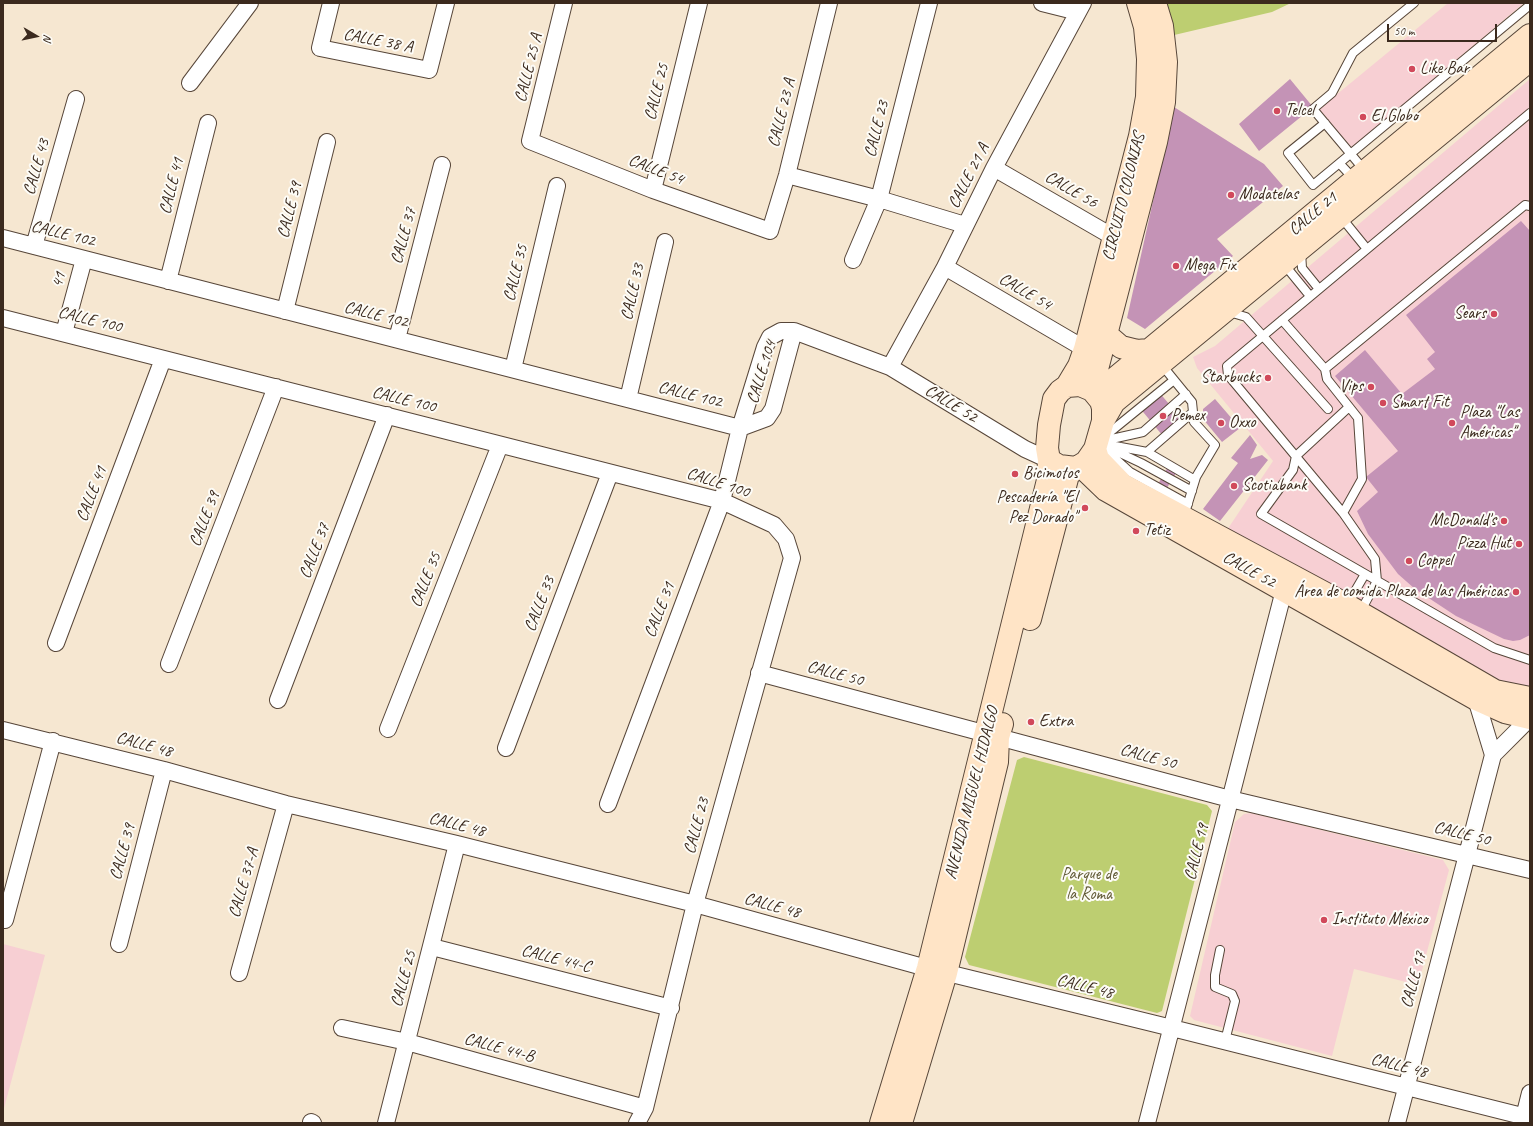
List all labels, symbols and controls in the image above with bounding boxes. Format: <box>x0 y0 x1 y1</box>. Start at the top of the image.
north arrow <box>16 16 56 56</box>
scale bar <box>1389 16 1499 42</box>
text: 50 m <box>1394 23 1414 39</box>
street label: CALLE 38 A <box>342 24 414 58</box>
street label: CALLE 25 A <box>511 32 547 104</box>
text: N <box>40 33 55 42</box>
place label: Like Bar <box>1420 59 1469 79</box>
street label: CALLE 25 <box>640 62 674 122</box>
marker: Like Bar <box>1407 64 1417 74</box>
street label: CALLE 23 A <box>764 77 800 149</box>
street label: CALLE 23 <box>860 99 894 159</box>
place label: Telcel <box>1285 101 1314 121</box>
marker: Telcel <box>1272 106 1282 116</box>
place label: El Globo <box>1371 107 1418 127</box>
marker: El Globo <box>1358 112 1368 122</box>
street label: CIRCUITO COLONIAS <box>1098 131 1150 263</box>
street label: CALLE 43 <box>19 137 55 197</box>
street label: CALLE 21 A <box>944 140 994 212</box>
street label: CALLE 54 <box>626 150 686 190</box>
street label: CALLE 41 <box>155 156 189 216</box>
street label: CALLE 56 <box>1041 167 1101 213</box>
street label: CALLE 39 <box>273 180 307 240</box>
place label: Modatelas <box>1239 185 1298 205</box>
street label: CALLE 21 <box>1284 188 1342 240</box>
marker: Modatelas <box>1226 190 1236 200</box>
street label: CALLE 37 <box>387 206 421 266</box>
street label: CALLE 102 <box>29 216 97 252</box>
street label: CALLE 35 <box>499 243 533 303</box>
place label: Mega Fix <box>1184 256 1236 276</box>
marker: Mega Fix <box>1171 261 1181 271</box>
street label: CALLE 33 <box>617 262 649 322</box>
street label: CALLE 54 <box>995 269 1055 315</box>
street label: 41 <box>47 270 71 290</box>
street label: CALLE 102 <box>342 297 410 333</box>
street label: CALLE 100 <box>56 302 124 338</box>
place label: Sears <box>1454 304 1486 324</box>
marker: Sears <box>1489 309 1499 319</box>
street label: CALLE 104 <box>743 338 781 406</box>
place label: Starbucks <box>1201 368 1260 388</box>
marker: Starbucks <box>1263 373 1273 383</box>
street label: CALLE 102 <box>656 377 724 413</box>
place label: Vips <box>1339 377 1363 397</box>
street label: CALLE 52 <box>921 380 981 428</box>
street label: CALLE 100 <box>370 382 438 418</box>
marker: Vips <box>1366 382 1376 392</box>
place label: Smart Fit <box>1391 393 1449 413</box>
marker: Smart Fit <box>1378 398 1388 408</box>
place label: Plaza "Las Américas" <box>1460 403 1519 443</box>
place label: Pemex <box>1171 406 1205 426</box>
marker: Pemex <box>1158 411 1168 421</box>
place label: Oxxo <box>1229 413 1256 433</box>
marker: Oxxo <box>1216 418 1226 428</box>
marker: Plaza "Las Américas" <box>1447 418 1457 428</box>
street label: CALLE 100 <box>684 463 752 503</box>
street label: CALLE 41 <box>72 464 112 524</box>
place label: Bicimotos <box>1023 464 1078 484</box>
marker: Bicimotos <box>1010 469 1020 479</box>
place label: Scotiabank <box>1242 476 1306 496</box>
marker: Scotiabank <box>1229 481 1239 491</box>
place label: Pescadería "El Pez Dorado" <box>996 488 1077 528</box>
street label: CALLE 39 <box>185 489 225 549</box>
marker: Pescadería "El Pez Dorado" <box>1080 503 1090 513</box>
place label: McDonald's <box>1430 511 1496 531</box>
marker: McDonald's <box>1499 516 1509 526</box>
street label: CALLE 37 <box>295 521 335 581</box>
place label: Tetiz <box>1144 521 1170 541</box>
marker: Tetiz <box>1131 526 1141 536</box>
place label: Pizza Hut <box>1457 534 1511 554</box>
marker: Pizza Hut <box>1514 539 1524 549</box>
street label: CALLE 52 <box>1219 547 1279 593</box>
street label: CALLE 35 <box>406 550 446 610</box>
place label: Coppel <box>1417 551 1452 571</box>
marker: Coppel <box>1404 556 1414 566</box>
street label: CALLE 33 <box>520 574 560 634</box>
street label: CALLE 31 <box>640 580 680 640</box>
place label: Área de comida Plaza de las Américas <box>1294 582 1508 602</box>
marker: Área de comida Plaza de las Américas <box>1511 587 1521 597</box>
street label: CALLE 50 <box>805 657 865 691</box>
street label: AVENIDA MIGUEL HIDALGO <box>941 705 1003 881</box>
place label: Extra <box>1039 712 1073 732</box>
marker: Extra <box>1026 717 1036 727</box>
street label: CALLE 48 <box>114 728 174 762</box>
street label: CALLE 50 <box>1118 740 1178 774</box>
street label: CALLE 23 <box>680 796 714 856</box>
street label: CALLE 48 <box>427 808 487 842</box>
street label: CALLE 50 <box>1432 817 1492 851</box>
street label: CALLE 39 <box>106 822 140 882</box>
street label: CALLE 19 <box>1180 822 1214 882</box>
street label: CALLE 37-A <box>224 846 264 920</box>
park label: Parque de la Roma <box>1061 865 1117 905</box>
street label: CALLE 48 <box>742 889 802 923</box>
place label: Instituto México <box>1332 910 1427 930</box>
marker: Instituto México <box>1319 915 1329 925</box>
street label: CALLE 44-C <box>519 941 593 977</box>
street label: CALLE 25 <box>387 949 421 1009</box>
street label: CALLE 17 <box>1397 950 1431 1010</box>
street label: CALLE 48 <box>1055 970 1115 1004</box>
street label: CALLE 44-B <box>462 1029 536 1067</box>
street label: CALLE 48 <box>1369 1049 1429 1083</box>

